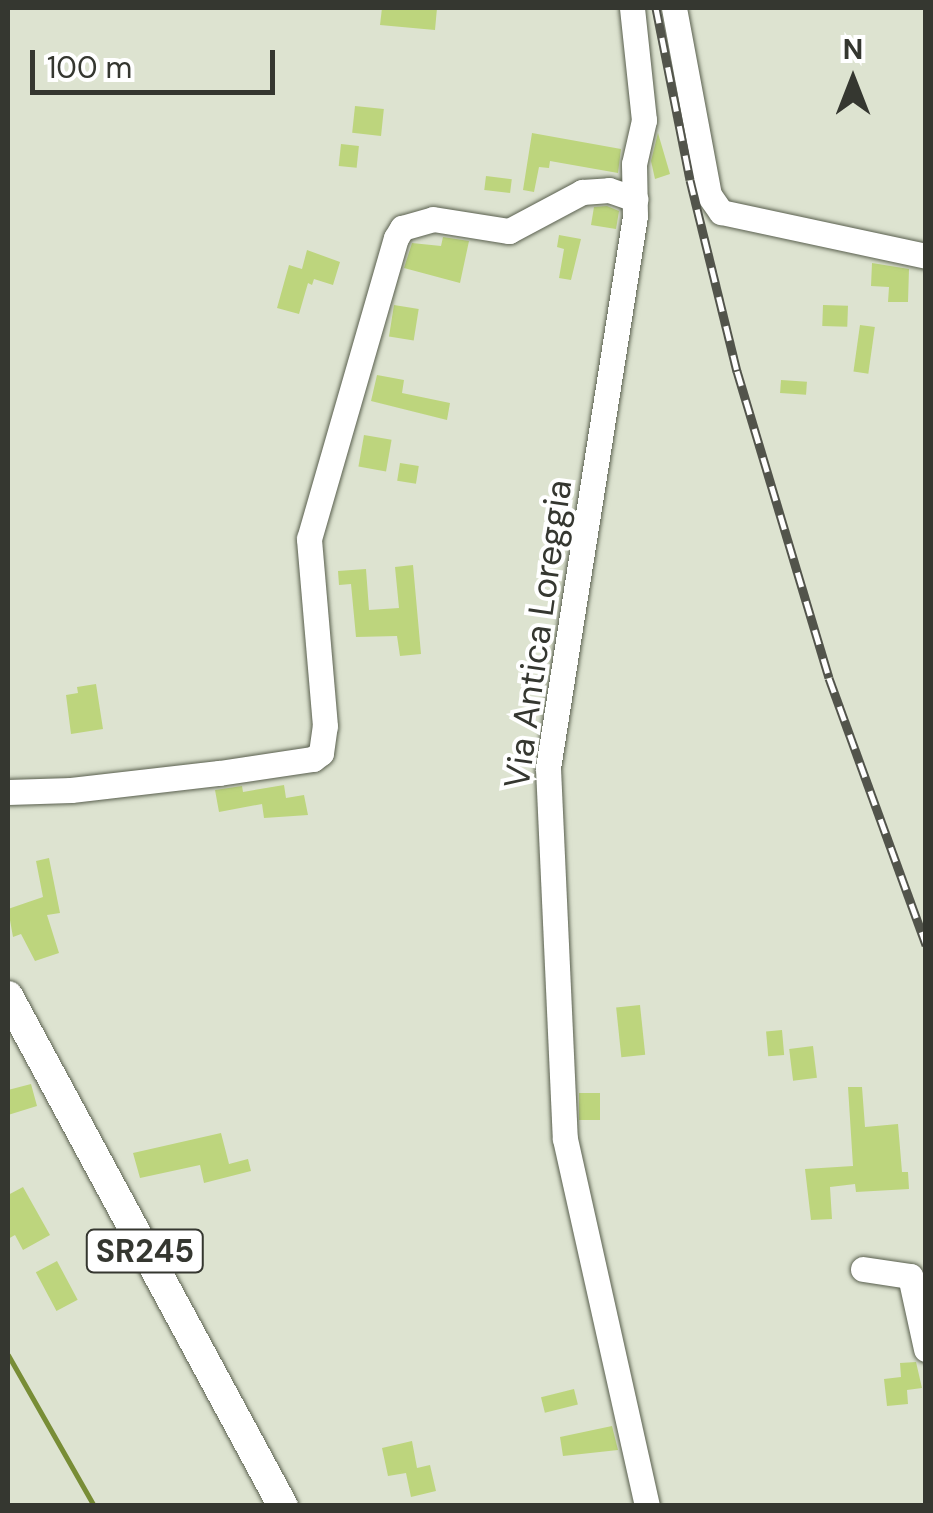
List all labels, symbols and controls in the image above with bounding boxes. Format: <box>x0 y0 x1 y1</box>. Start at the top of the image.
scale bar <box>35 30 280 92</box>
north arrow <box>803 30 903 130</box>
text: N <box>843 31 863 68</box>
text: 100 m <box>47 48 132 87</box>
street label: Via Antica Loreggia <box>496 477 580 791</box>
road number: SR245 <box>85 1224 205 1278</box>

